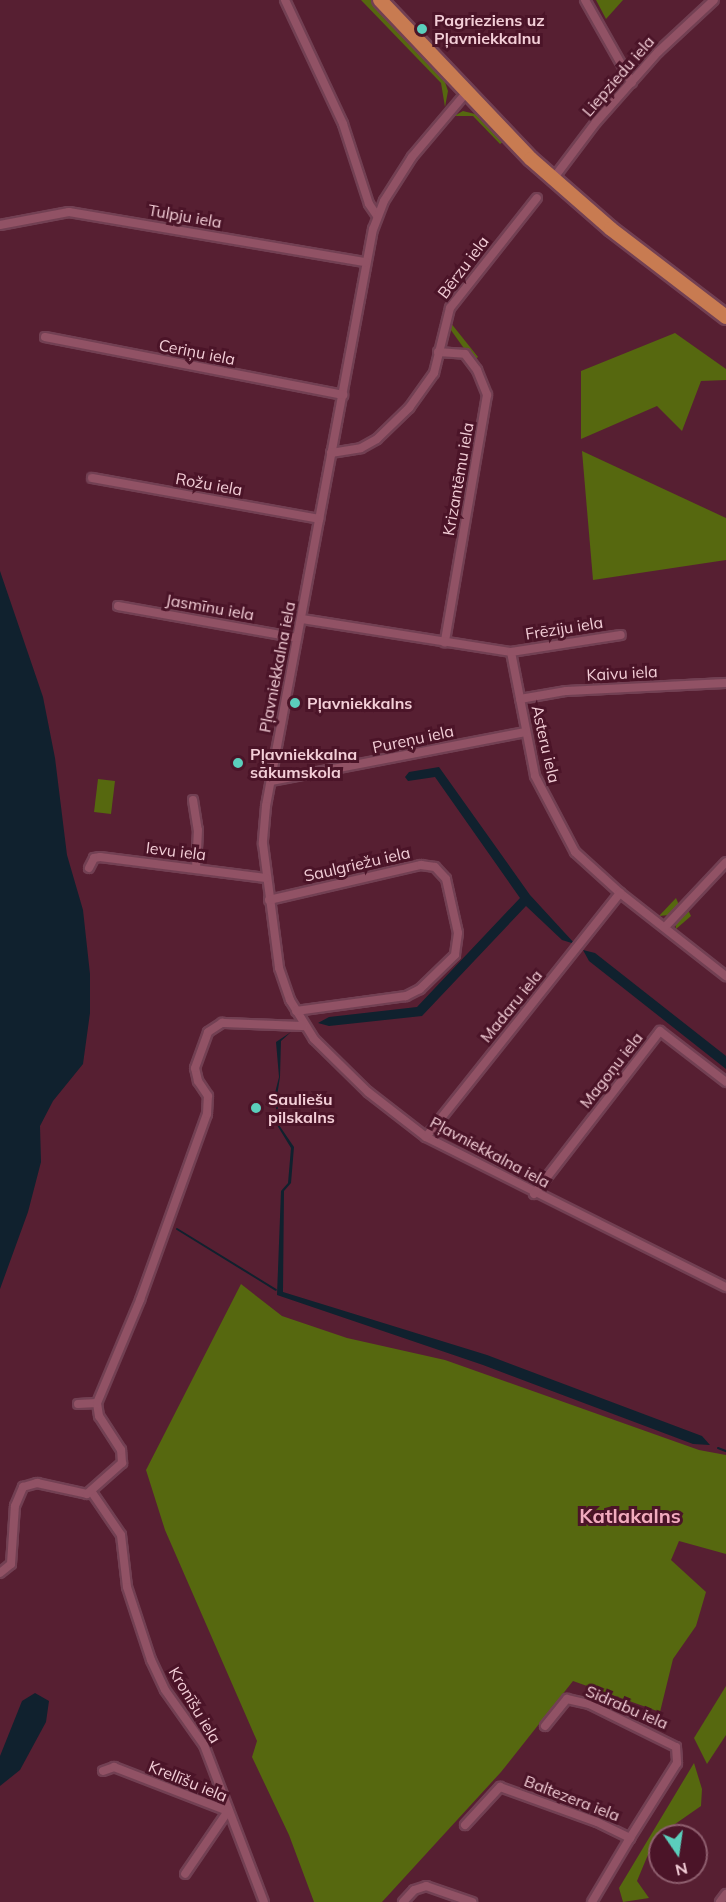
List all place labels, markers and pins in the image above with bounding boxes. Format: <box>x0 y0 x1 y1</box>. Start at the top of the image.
place label: Pagrieziens uz Pļavniekkalnu <box>434 10 545 48</box>
marker: Pagrieziens uz Pļavniekkalnu <box>415 22 429 36</box>
place label: Pļavniekkalns <box>307 693 412 713</box>
marker: Pļavniekkalns <box>288 696 302 710</box>
place label: Pļavniekkalna sākumskola <box>250 744 357 782</box>
marker: Pļavniekkalna sākumskola <box>231 756 245 770</box>
place label: Sauliešu pilskalns <box>268 1089 335 1127</box>
marker: Sauliešu pilskalns <box>249 1101 263 1115</box>

